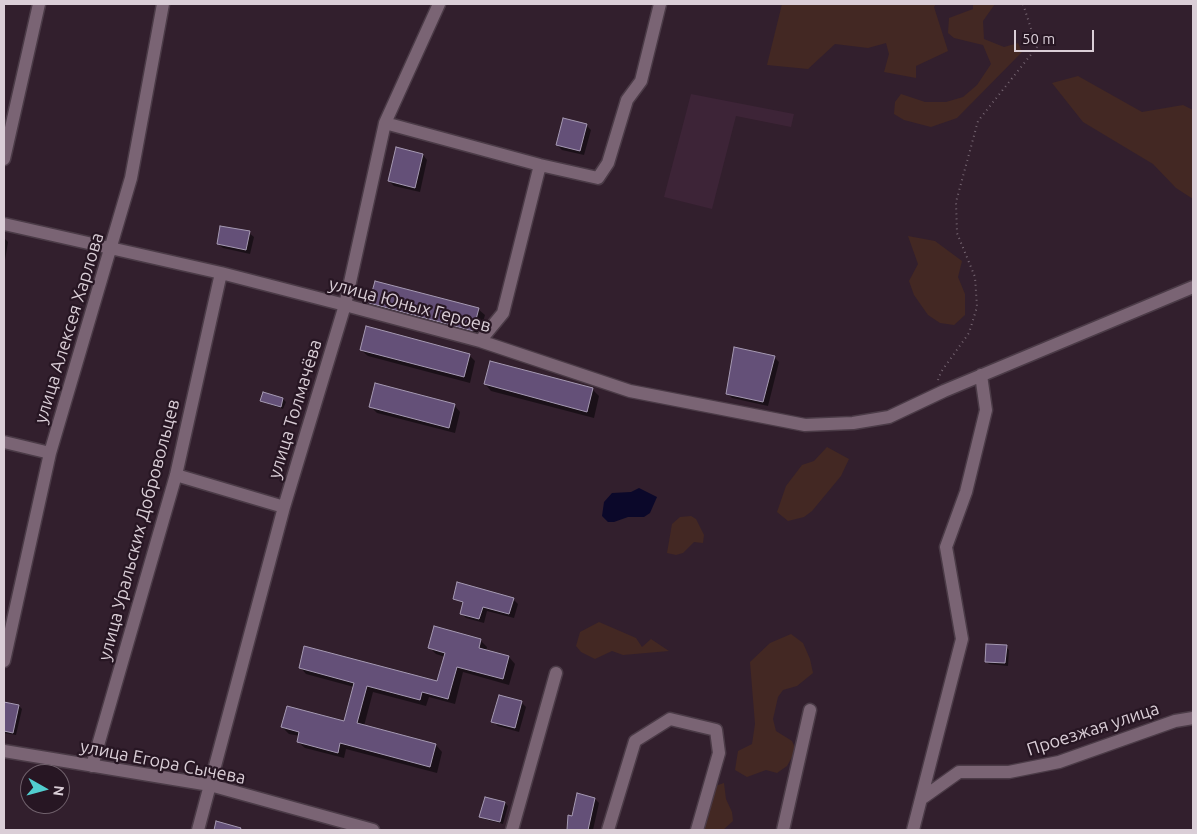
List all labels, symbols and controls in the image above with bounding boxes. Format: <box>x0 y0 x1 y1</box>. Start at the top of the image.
scale bar <box>1017 20 1097 52</box>
text: 50 m <box>1022 30 1055 47</box>
street label: улица Алексея Харлова <box>30 230 108 426</box>
street label: улица Юных Героев <box>327 273 493 337</box>
street label: улица Толмачёва <box>264 337 326 481</box>
street label: улица Уральских Добровольцев <box>94 397 184 663</box>
street label: Проезжая улица <box>1024 697 1162 761</box>
street label: улица Егора Сычева <box>78 735 248 789</box>
north arrow <box>20 764 70 814</box>
text: N <box>50 785 67 797</box>

